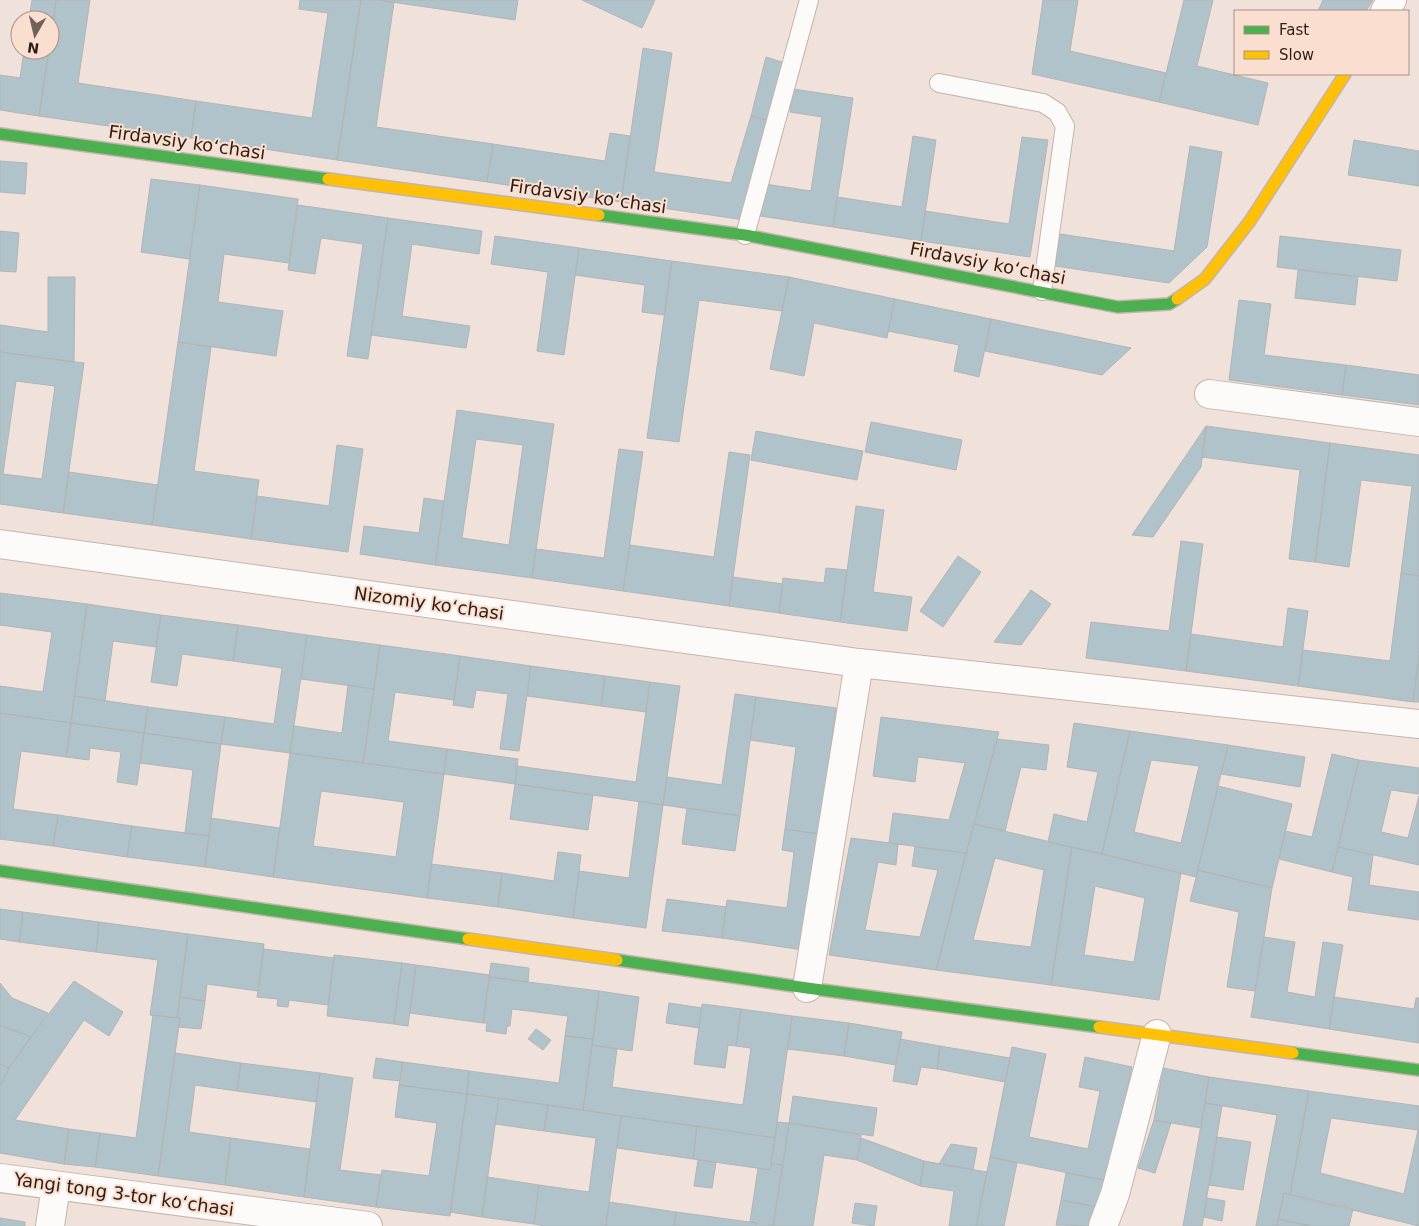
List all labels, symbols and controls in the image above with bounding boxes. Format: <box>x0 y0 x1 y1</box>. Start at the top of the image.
north arrow <box>10 10 60 60</box>
legend <box>1234 10 1409 75</box>
text: Fast <box>1279 21 1309 39</box>
text: N <box>26 39 40 57</box>
text: Slow <box>1279 46 1314 64</box>
street label: Firdavsiy koʻchasi <box>107 121 267 163</box>
street label: Firdavsiy koʻchasi <box>508 175 668 217</box>
street label: Firdavsiy koʻchasi <box>908 238 1068 288</box>
street label: Nizomiy koʻchasi <box>353 582 505 624</box>
street label: Yangi tong 3-tor koʻchasi <box>12 1168 235 1220</box>

